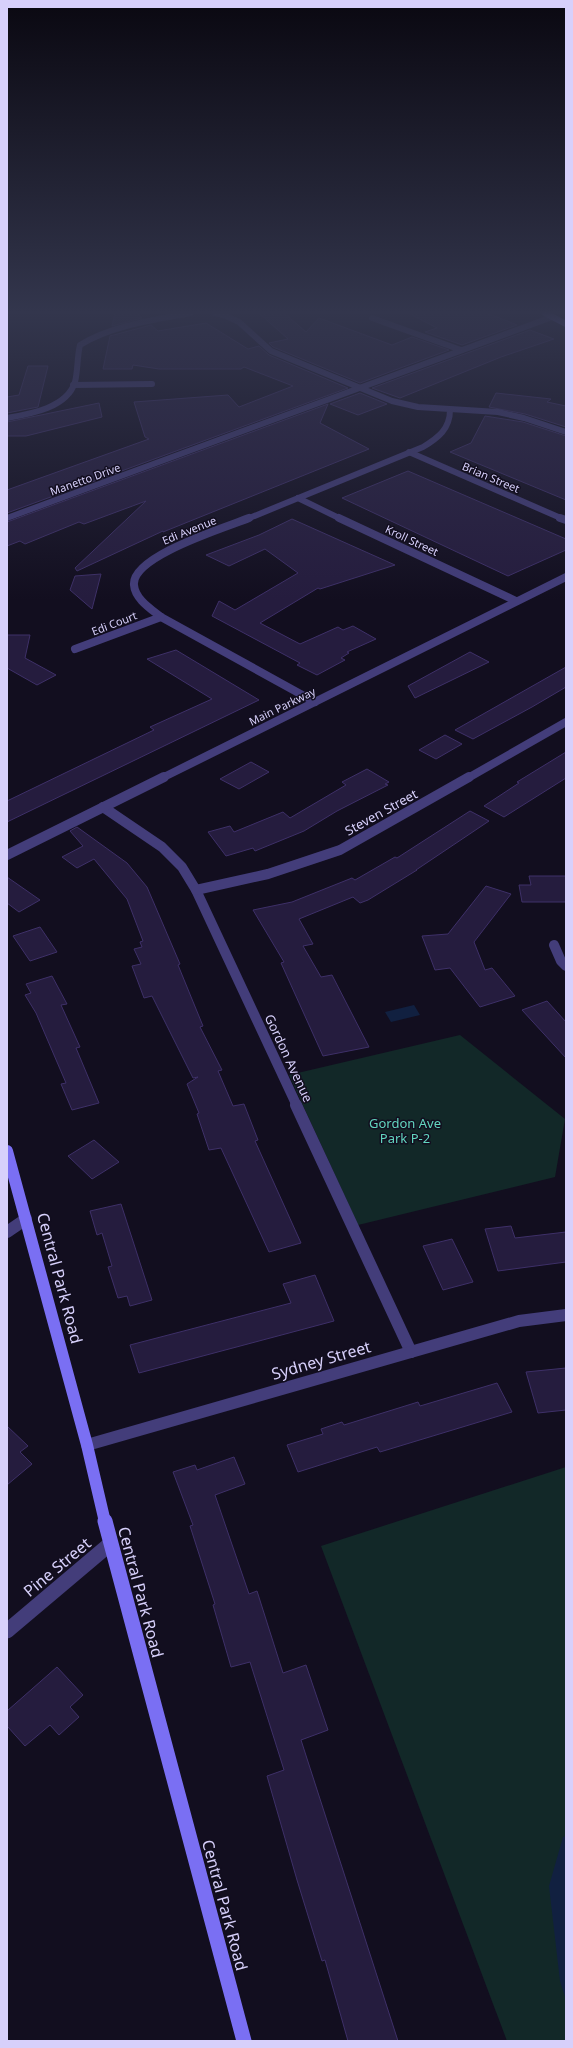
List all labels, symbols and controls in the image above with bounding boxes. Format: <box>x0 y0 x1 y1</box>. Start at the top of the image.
street label: Brian Street <box>460 458 522 496</box>
street label: Manetto Drive <box>48 459 122 499</box>
street label: Edi Avenue <box>160 512 218 548</box>
street label: Kroll Street <box>383 521 441 559</box>
street label: Edi Court <box>89 607 139 639</box>
street label: Main Parkway <box>246 683 318 729</box>
street label: Steven Street <box>341 784 421 839</box>
street label: Gordon Avenue <box>261 1011 317 1105</box>
park label: Gordon Ave Park P-2 <box>369 1114 441 1147</box>
street label: Central Park Road <box>32 1210 88 1346</box>
street label: Sydney Street <box>269 1335 373 1385</box>
street label: Central Park Road <box>113 1524 169 1660</box>
street label: Pine Street <box>19 1532 95 1602</box>
street label: Central Park Road <box>197 1837 253 1973</box>

